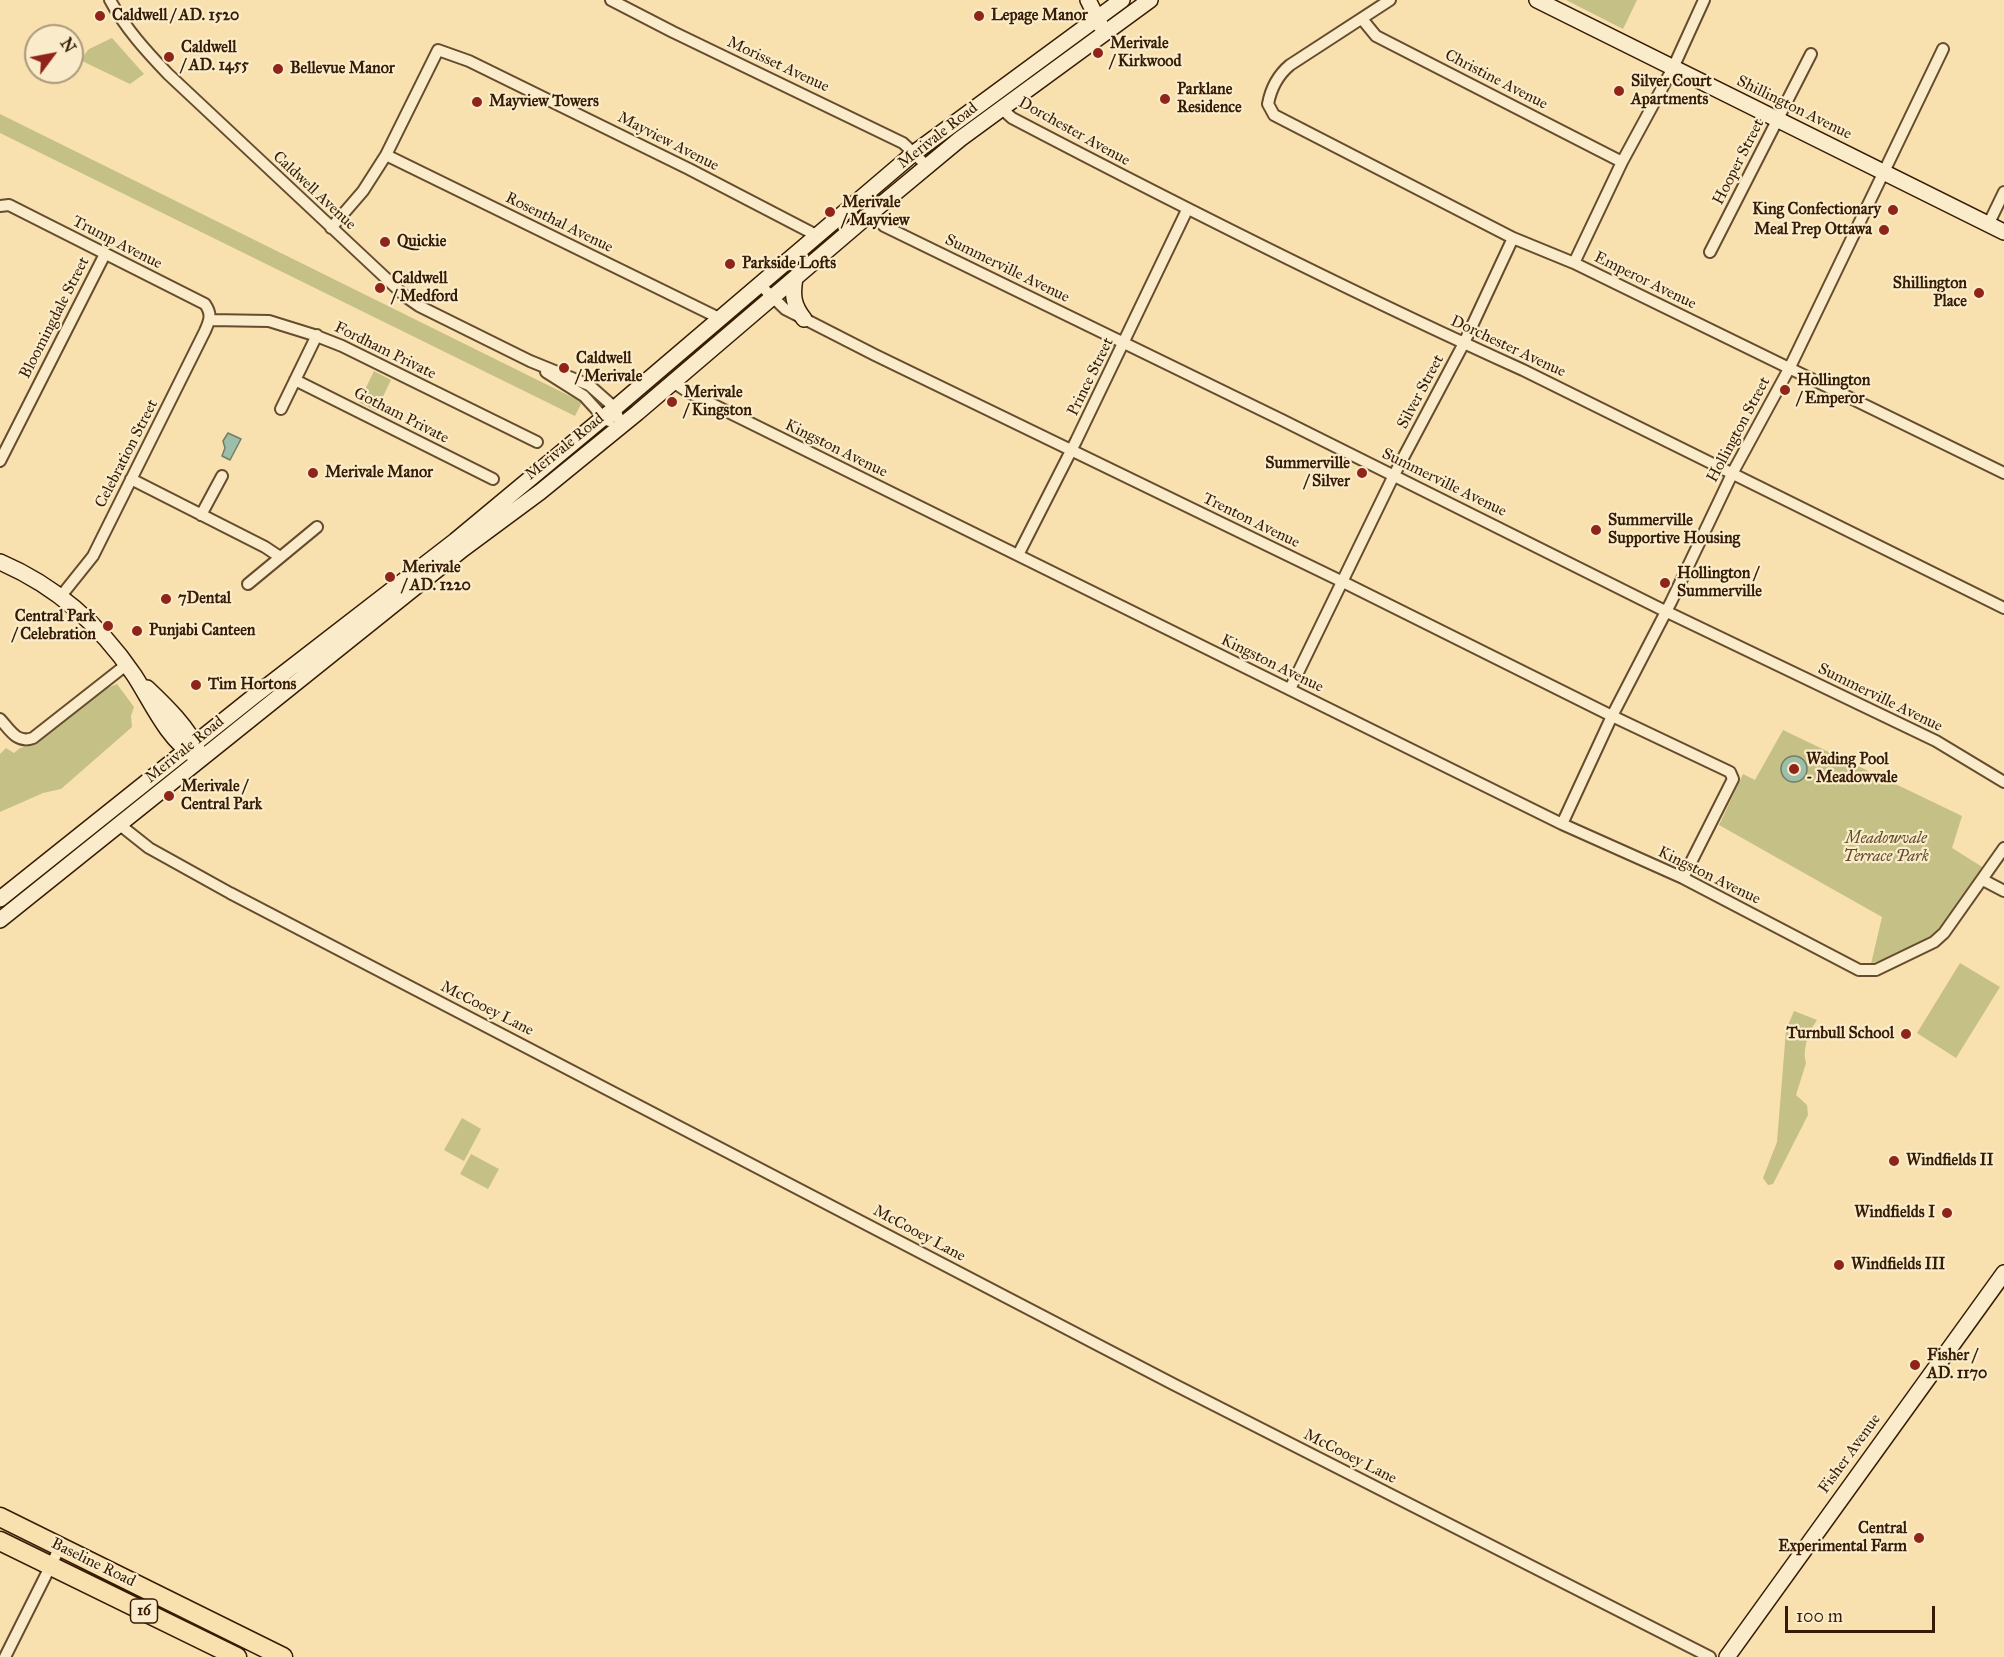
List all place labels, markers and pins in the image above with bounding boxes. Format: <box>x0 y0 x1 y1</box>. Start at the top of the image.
place label: Caldwell / AD. 1520 <box>112 6 239 26</box>
place label: Lepage Manor <box>991 6 1088 26</box>
marker: Caldwell / AD. 1520 <box>93 9 107 23</box>
marker: Lepage Manor <box>972 9 986 23</box>
place label: Merivale / Kirkwood <box>1110 34 1182 72</box>
place label: Caldwell / AD. 1455 <box>181 38 249 76</box>
marker: Merivale / Kirkwood <box>1091 46 1105 60</box>
marker: Caldwell / AD. 1455 <box>162 50 176 64</box>
place label: Bellevue Manor <box>290 59 395 79</box>
marker: Bellevue Manor <box>271 62 285 76</box>
place label: Silver Court Apartments <box>1631 72 1712 110</box>
place label: Parklane Residence <box>1177 80 1242 118</box>
marker: Silver Court Apartments <box>1612 84 1626 98</box>
place label: Mayview Towers <box>489 92 599 112</box>
marker: Parklane Residence <box>1158 92 1172 106</box>
marker: Mayview Towers <box>470 95 484 109</box>
place label: Merivale / Mayview <box>842 193 910 231</box>
place label: King Confectionary <box>1752 200 1881 220</box>
marker: King Confectionary <box>1886 203 1900 217</box>
marker: Merivale / Mayview <box>823 205 837 219</box>
place label: Meal Prep Ottawa <box>1754 220 1872 240</box>
marker: Meal Prep Ottawa <box>1877 223 1891 237</box>
place label: Quickie <box>397 232 446 252</box>
marker: Quickie <box>378 235 392 249</box>
place label: Parkside Lofts <box>742 254 836 274</box>
marker: Parkside Lofts <box>723 257 737 271</box>
place label: Caldwell / Medford <box>392 269 458 307</box>
place label: Shillington Place <box>1893 274 1967 312</box>
marker: Caldwell / Medford <box>373 281 387 295</box>
marker: Shillington Place <box>1972 286 1986 300</box>
place label: Caldwell / Merivale <box>576 349 642 387</box>
marker: Caldwell / Merivale <box>557 361 571 375</box>
place label: Hollington / Emperor <box>1797 371 1870 409</box>
place label: Merivale / Kingston <box>684 383 752 421</box>
marker: Hollington / Emperor <box>1778 383 1792 397</box>
marker: Merivale / Kingston <box>665 395 679 409</box>
place label: Summerville / Silver <box>1265 454 1350 492</box>
place label: Merivale Manor <box>325 463 433 483</box>
marker: Merivale Manor <box>306 466 320 480</box>
marker: Summerville / Silver <box>1355 466 1369 480</box>
place label: Summerville Supportive Housing <box>1608 511 1740 549</box>
marker: Summerville Supportive Housing <box>1589 523 1603 537</box>
place label: Merivale / AD. 1220 <box>402 558 471 596</box>
place label: Hollington / Summerville <box>1677 564 1762 602</box>
marker: Merivale / AD. 1220 <box>383 570 397 584</box>
marker: Hollington / Summerville <box>1658 576 1672 590</box>
place label: 7Dental <box>178 589 231 609</box>
marker: 7Dental <box>159 592 173 606</box>
place label: Central Park / Celebration <box>12 607 96 645</box>
marker: Central Park / Celebration <box>101 619 115 633</box>
place label: Punjabi Canteen <box>149 621 255 641</box>
marker: Punjabi Canteen <box>130 624 144 638</box>
place label: Tim Hortons <box>208 675 296 695</box>
marker: Tim Hortons <box>189 678 203 692</box>
place label: Wading Pool - Meadowvale <box>1806 750 1898 788</box>
marker: Wading Pool - Meadowvale <box>1787 762 1801 776</box>
place label: Merivale / Central Park <box>181 777 262 815</box>
marker: Merivale / Central Park <box>162 789 176 803</box>
place label: Turnbull School <box>1786 1024 1894 1044</box>
marker: Turnbull School <box>1899 1027 1913 1041</box>
place label: Windfields II <box>1906 1151 1994 1171</box>
marker: Windfields II <box>1887 1154 1901 1168</box>
place label: Windfields I <box>1854 1203 1935 1223</box>
marker: Windfields I <box>1940 1206 1954 1220</box>
place label: Windfields III <box>1851 1255 1945 1275</box>
marker: Windfields III <box>1832 1258 1846 1272</box>
place label: Fisher / AD. 1170 <box>1927 1346 1987 1384</box>
marker: Fisher / AD. 1170 <box>1908 1358 1922 1372</box>
place label: Central Experimental Farm <box>1778 1519 1907 1557</box>
marker: Central Experimental Farm <box>1912 1531 1926 1545</box>

